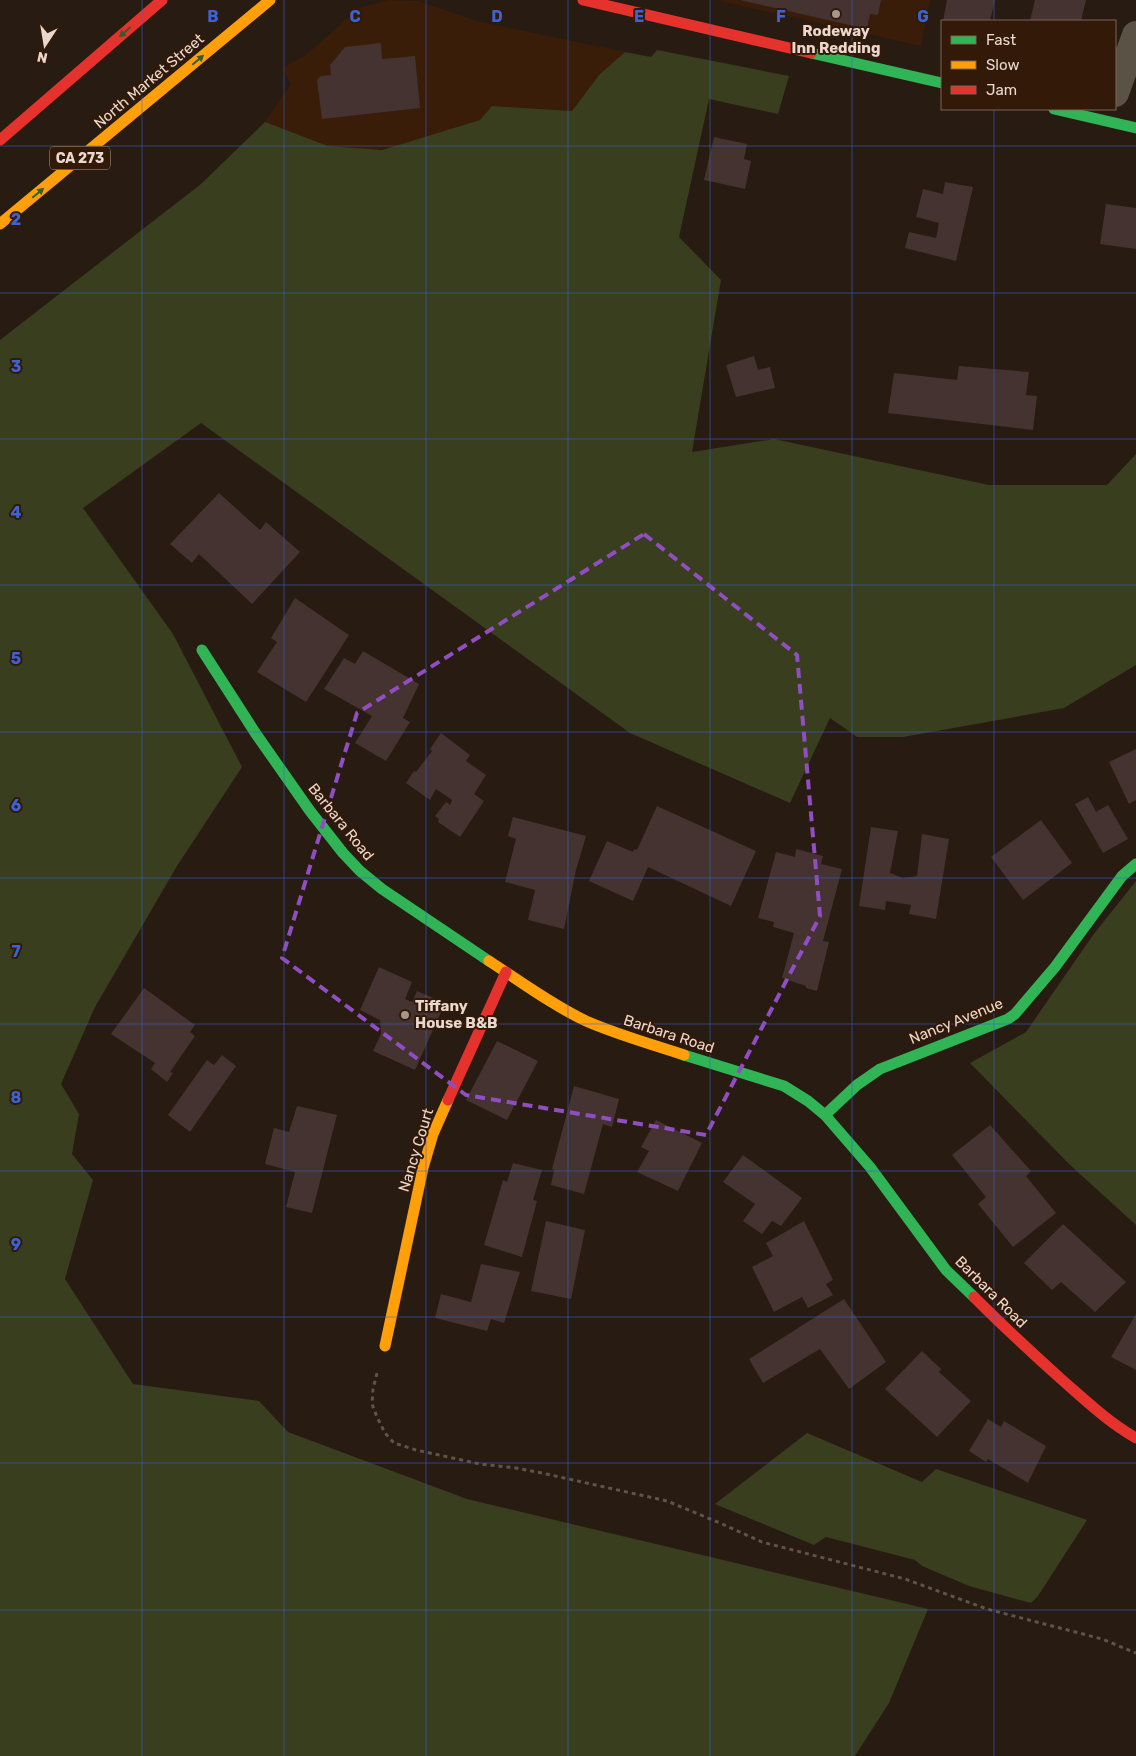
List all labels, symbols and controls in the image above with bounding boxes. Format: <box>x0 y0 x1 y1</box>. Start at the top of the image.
text: B <box>207 7 219 26</box>
text: C <box>349 7 361 26</box>
text: D <box>491 7 503 26</box>
text: E <box>634 7 644 26</box>
text: F <box>776 7 786 26</box>
text: G <box>917 7 929 26</box>
marker: Rodeway Inn Redding <box>830 8 842 20</box>
north arrow <box>20 20 70 70</box>
legend <box>941 20 1116 110</box>
place label: Rodeway Inn Redding <box>792 22 880 57</box>
one-way arrow <box>120 26 132 38</box>
street label: North Market Street <box>90 30 208 132</box>
text: Fast <box>986 31 1016 49</box>
text: N <box>36 48 49 67</box>
one-way arrow <box>191 55 204 66</box>
text: Slow <box>986 56 1019 74</box>
text: Jam <box>986 81 1017 99</box>
road number: CA 273 <box>50 146 110 170</box>
one-way arrow <box>31 187 44 198</box>
text: 2 <box>11 210 21 229</box>
text: 3 <box>11 357 21 376</box>
text: 4 <box>11 503 22 522</box>
text: 5 <box>11 649 21 668</box>
street label: Barbara Road <box>304 780 378 864</box>
text: 6 <box>11 796 21 815</box>
text: 7 <box>11 942 21 961</box>
street label: Nancy Avenue <box>906 994 1006 1048</box>
place label: Tiffany House B&B <box>415 997 498 1032</box>
marker: Tiffany House B&B <box>399 1009 411 1021</box>
street label: Barbara Road <box>621 1011 717 1057</box>
text: 8 <box>11 1088 22 1107</box>
street label: Nancy Court <box>395 1106 437 1194</box>
text: 9 <box>11 1235 21 1254</box>
street label: Barbara Road <box>951 1252 1031 1332</box>

